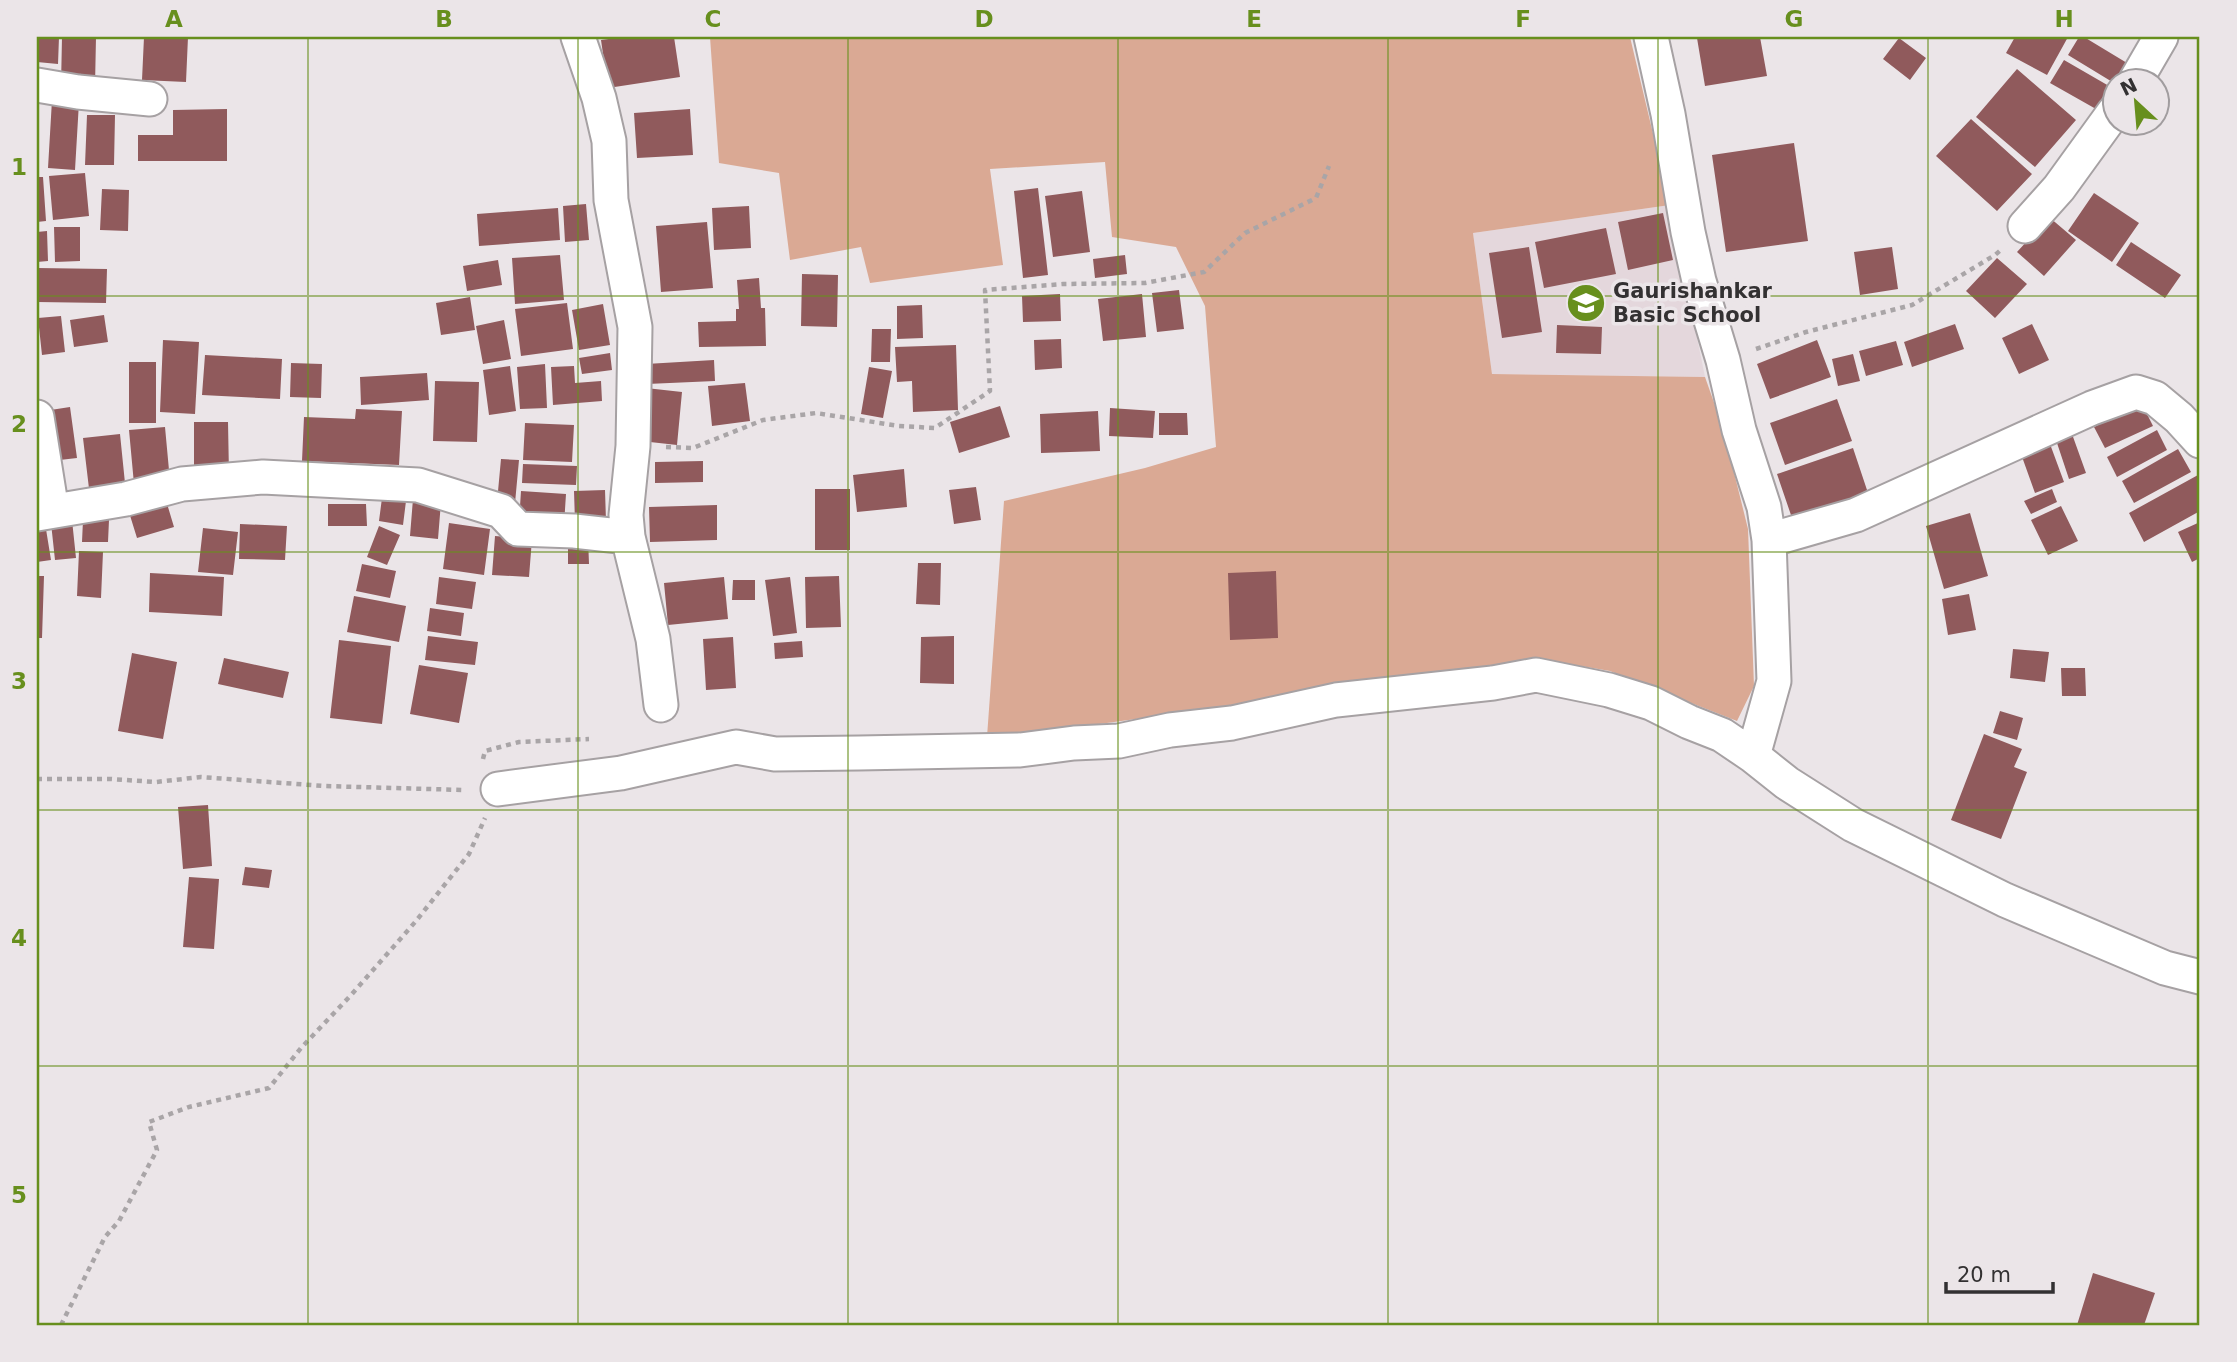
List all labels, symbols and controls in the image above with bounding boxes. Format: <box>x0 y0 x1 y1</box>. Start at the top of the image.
text: A <box>165 6 183 32</box>
text: B <box>435 6 453 32</box>
text: C <box>705 6 721 32</box>
text: D <box>974 6 994 32</box>
text: E <box>1246 6 1262 32</box>
text: F <box>1515 6 1531 32</box>
text: G <box>1785 6 1803 32</box>
text: H <box>2054 6 2074 32</box>
north arrow <box>2100 66 2170 136</box>
text: N <box>2117 73 2141 100</box>
text: 1 <box>11 154 27 180</box>
place label: Gaurishankar Basic School <box>1613 279 1773 327</box>
school or university icon: Gaurishankar Basic School <box>1565 282 1607 324</box>
text: 2 <box>11 411 27 437</box>
text: 3 <box>11 668 27 694</box>
text: 4 <box>11 925 27 951</box>
text: 5 <box>11 1182 27 1208</box>
scale bar <box>1946 1250 2053 1294</box>
text: 20 m <box>1957 1263 2011 1287</box>

